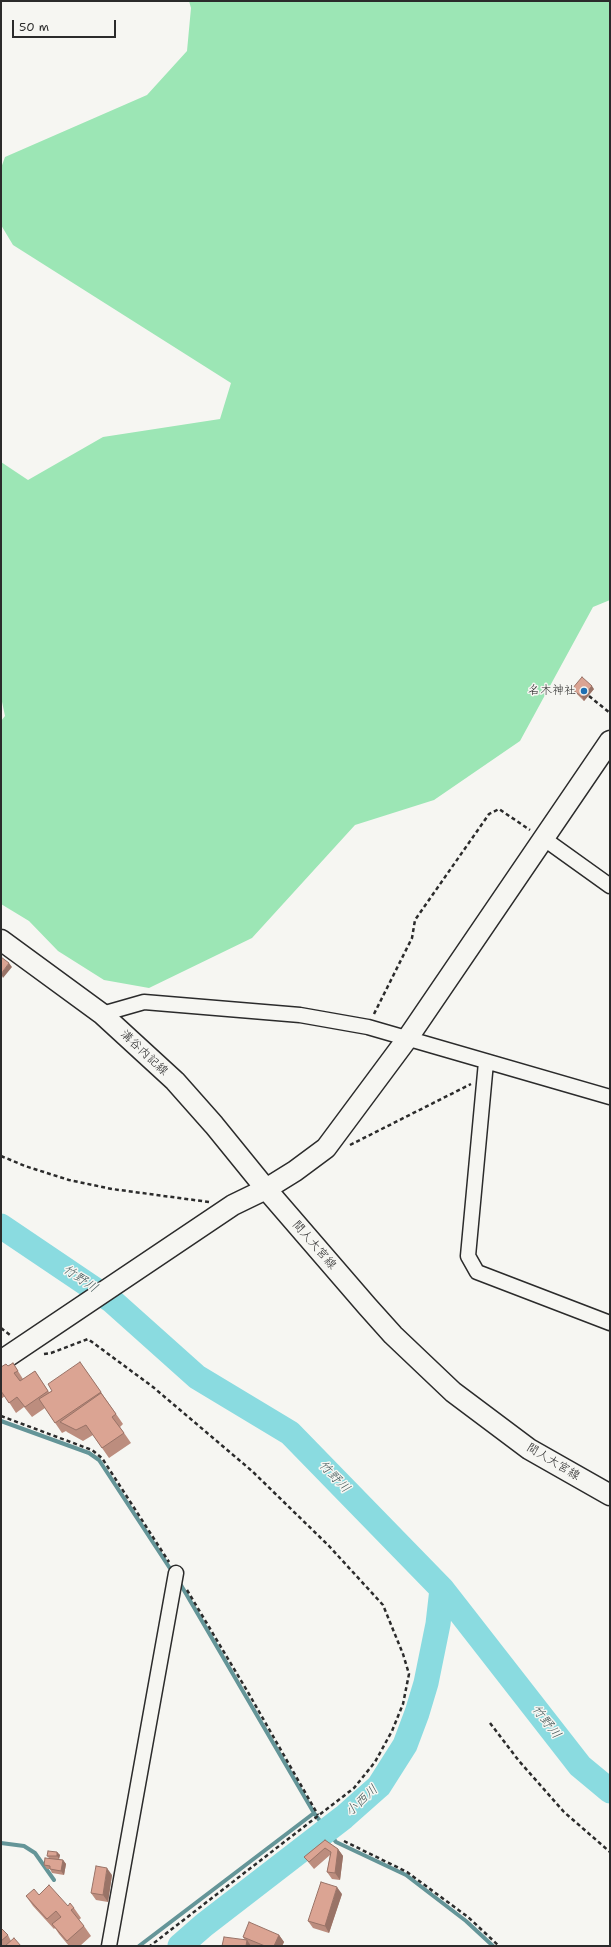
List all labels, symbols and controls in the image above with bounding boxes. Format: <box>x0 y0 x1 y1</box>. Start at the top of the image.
scale bar <box>14 12 118 38</box>
text: 50 m <box>19 19 49 35</box>
place label: 名木神社 <box>528 684 576 698</box>
marker: 名木神社 <box>579 686 589 696</box>
street label: 溝谷内記線 <box>117 1027 171 1079</box>
street label: 間人大宮線 <box>289 1218 339 1272</box>
water label: 竹野川 <box>59 1262 101 1296</box>
street label: 間人大宮線 <box>524 1440 582 1484</box>
water label: 竹野川 <box>315 1458 353 1496</box>
water label: 竹野川 <box>528 1702 564 1742</box>
water label: 小西川 <box>342 1782 382 1820</box>

